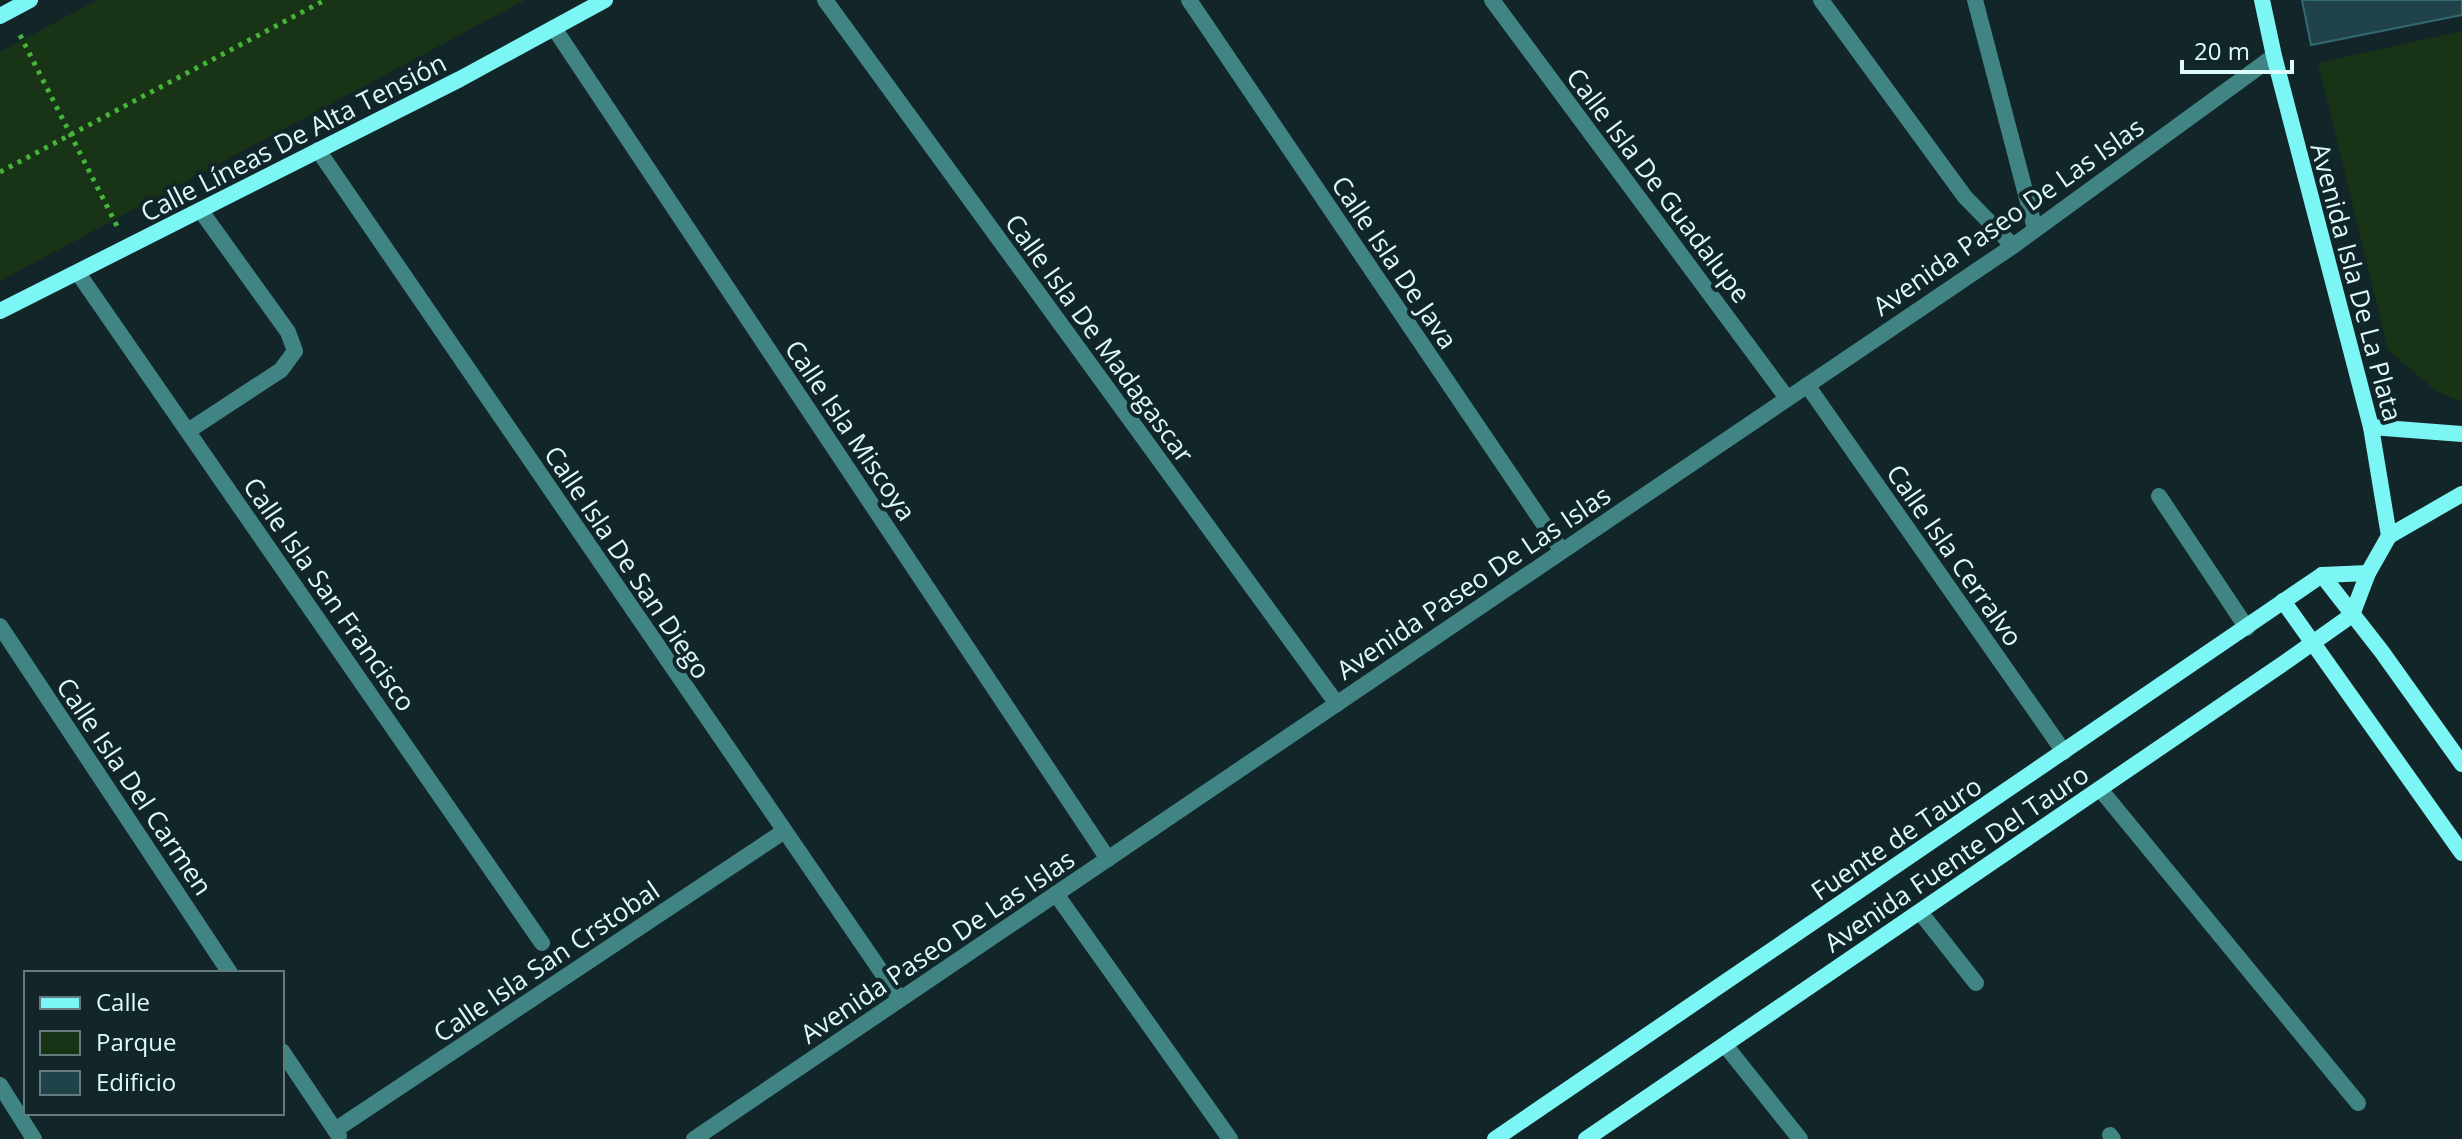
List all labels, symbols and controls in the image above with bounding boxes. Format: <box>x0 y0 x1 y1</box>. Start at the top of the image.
scale bar <box>2182 24 2292 74</box>
text: 20 m <box>2194 34 2250 67</box>
street label: Calle Líneas De Alta Tensión <box>134 44 452 230</box>
street label: Calle Isla De Guadalupe <box>1559 60 1759 310</box>
street label: Avenida Paseo De Las Islas <box>1865 108 2151 324</box>
street label: Avenida Isla De La Plata <box>2303 139 2411 425</box>
street label: Calle Isla De Java <box>1324 168 1466 356</box>
street label: Calle Isla De Madagascar <box>997 206 1203 470</box>
street label: Calle Isla Miscoya <box>777 333 925 527</box>
street label: Calle Isla De San Diego <box>536 438 720 686</box>
street label: Calle Isla Cerralvo <box>1879 457 2031 653</box>
street label: Calle Isla San Francisco <box>236 470 424 718</box>
street label: Avenida Paseo De Las Islas <box>1329 477 1617 687</box>
street label: Calle Isla Del Carmen <box>49 670 221 902</box>
street label: Avenida Fuente Del Tauro <box>1817 756 2095 960</box>
street label: Fuente de Tauro <box>1804 767 1988 909</box>
street label: Avenida Paseo De Las Islas <box>793 841 1081 1051</box>
street label: Calle Isla San Crstobal <box>426 872 666 1050</box>
legend <box>24 971 284 1115</box>
text: Calle <box>96 985 150 1018</box>
text: Parque <box>96 1025 176 1058</box>
text: Edificio <box>96 1065 176 1098</box>

